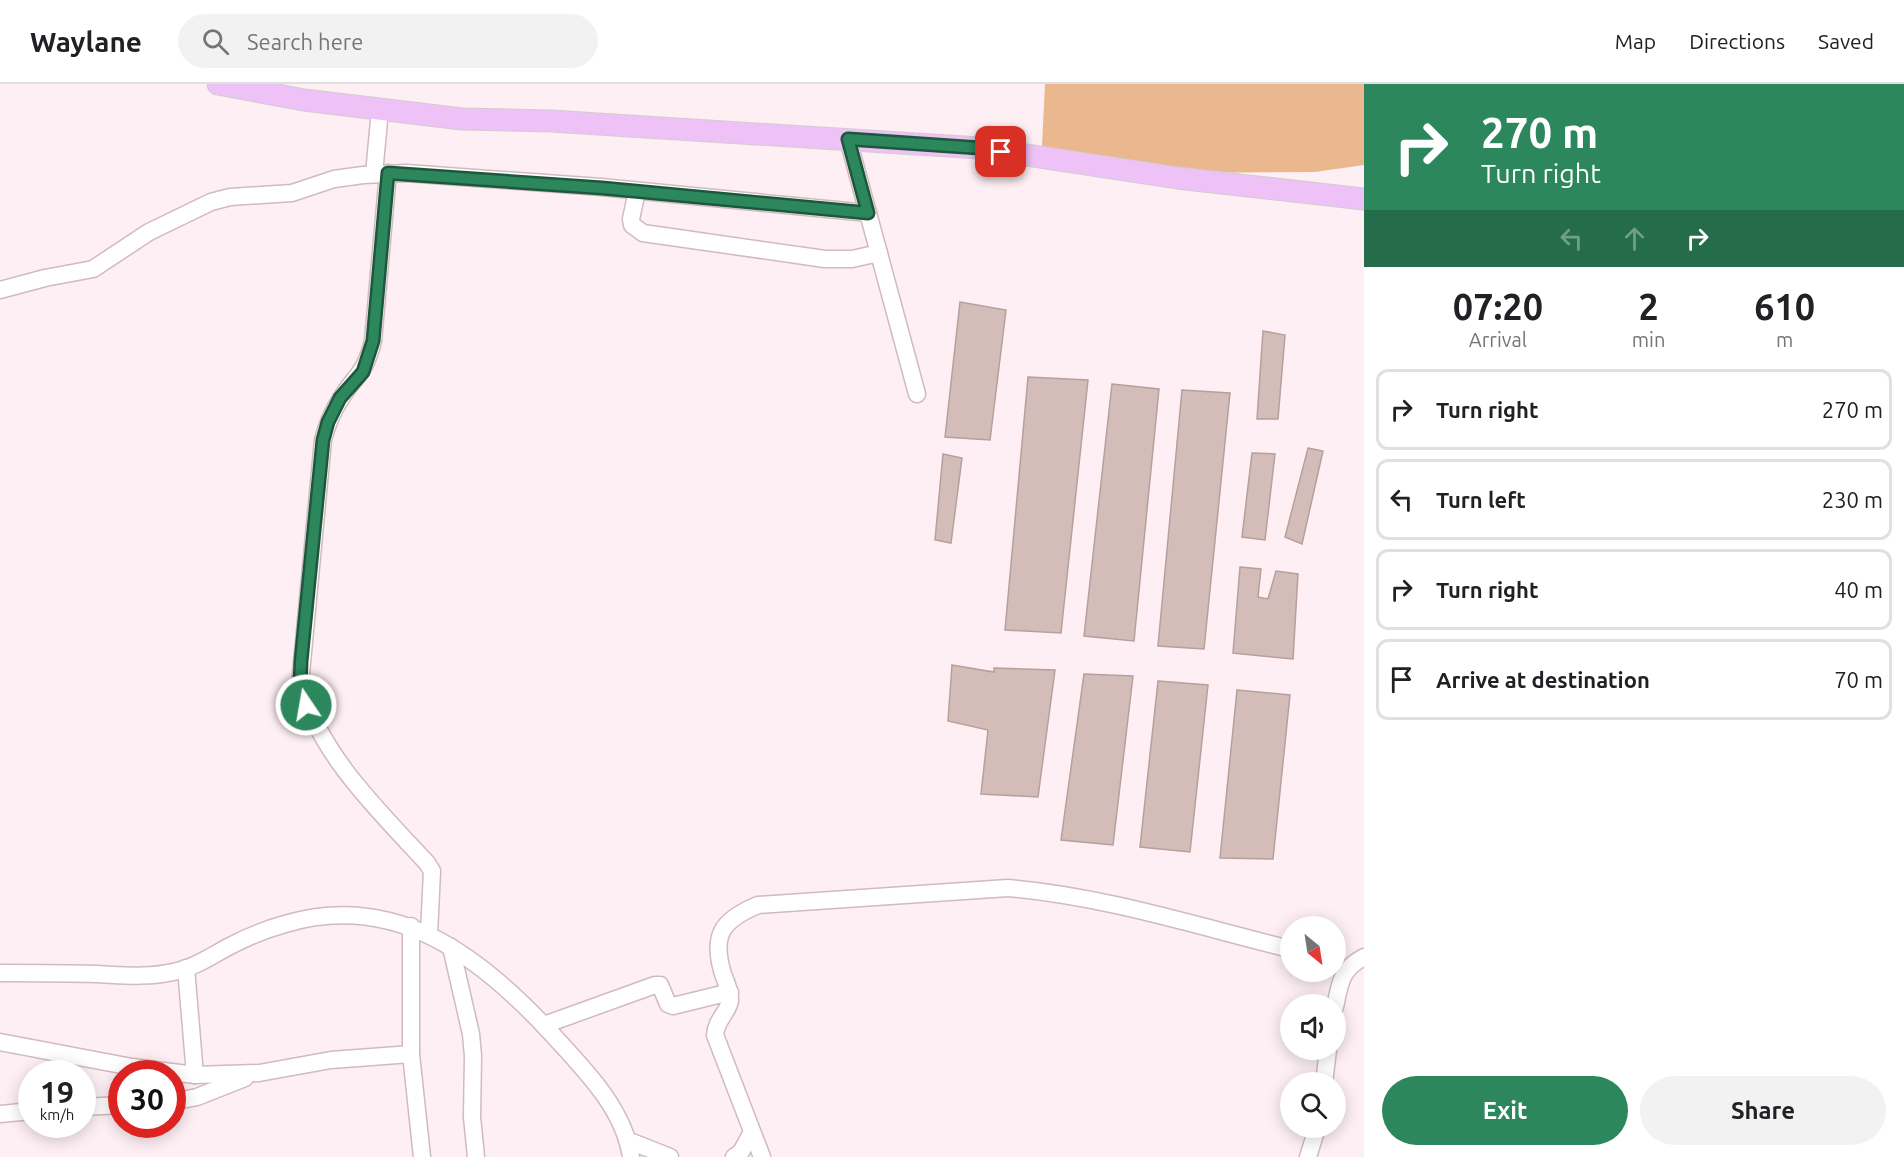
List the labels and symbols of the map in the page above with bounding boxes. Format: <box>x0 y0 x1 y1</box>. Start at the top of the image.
pin <box>975 126 1026 177</box>
position arrow <box>274 673 338 737</box>
north arrow <box>1280 916 1346 982</box>
speed limit sign: 30 <box>108 1060 186 1138</box>

